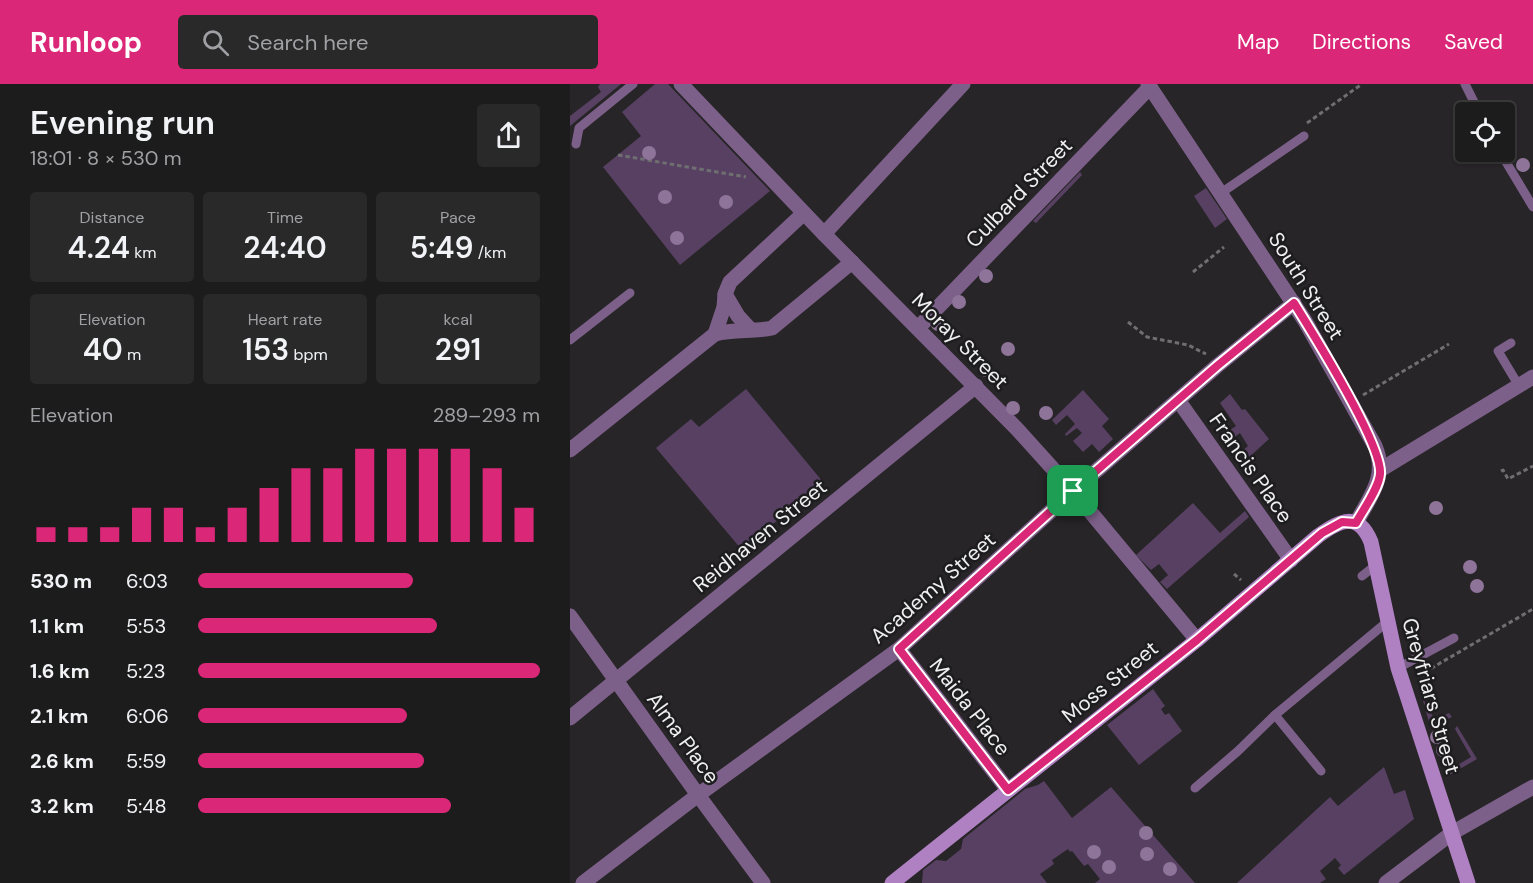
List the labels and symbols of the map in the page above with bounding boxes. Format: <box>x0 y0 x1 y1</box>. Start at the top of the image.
street label: Culbard Street <box>960 132 1078 254</box>
street label: South Street <box>1262 227 1350 345</box>
street label: Moray Street <box>906 287 1014 395</box>
street label: Francis Place <box>1203 408 1299 528</box>
pin <box>1047 465 1098 516</box>
street label: Reidhaven Street <box>687 473 833 599</box>
street label: Academy Street <box>865 526 1001 650</box>
street label: Greyfriars Street <box>1395 615 1467 777</box>
street label: Moss Street <box>1056 635 1164 729</box>
street label: Maida Place <box>923 652 1017 762</box>
street label: Alma Place <box>640 687 726 789</box>

